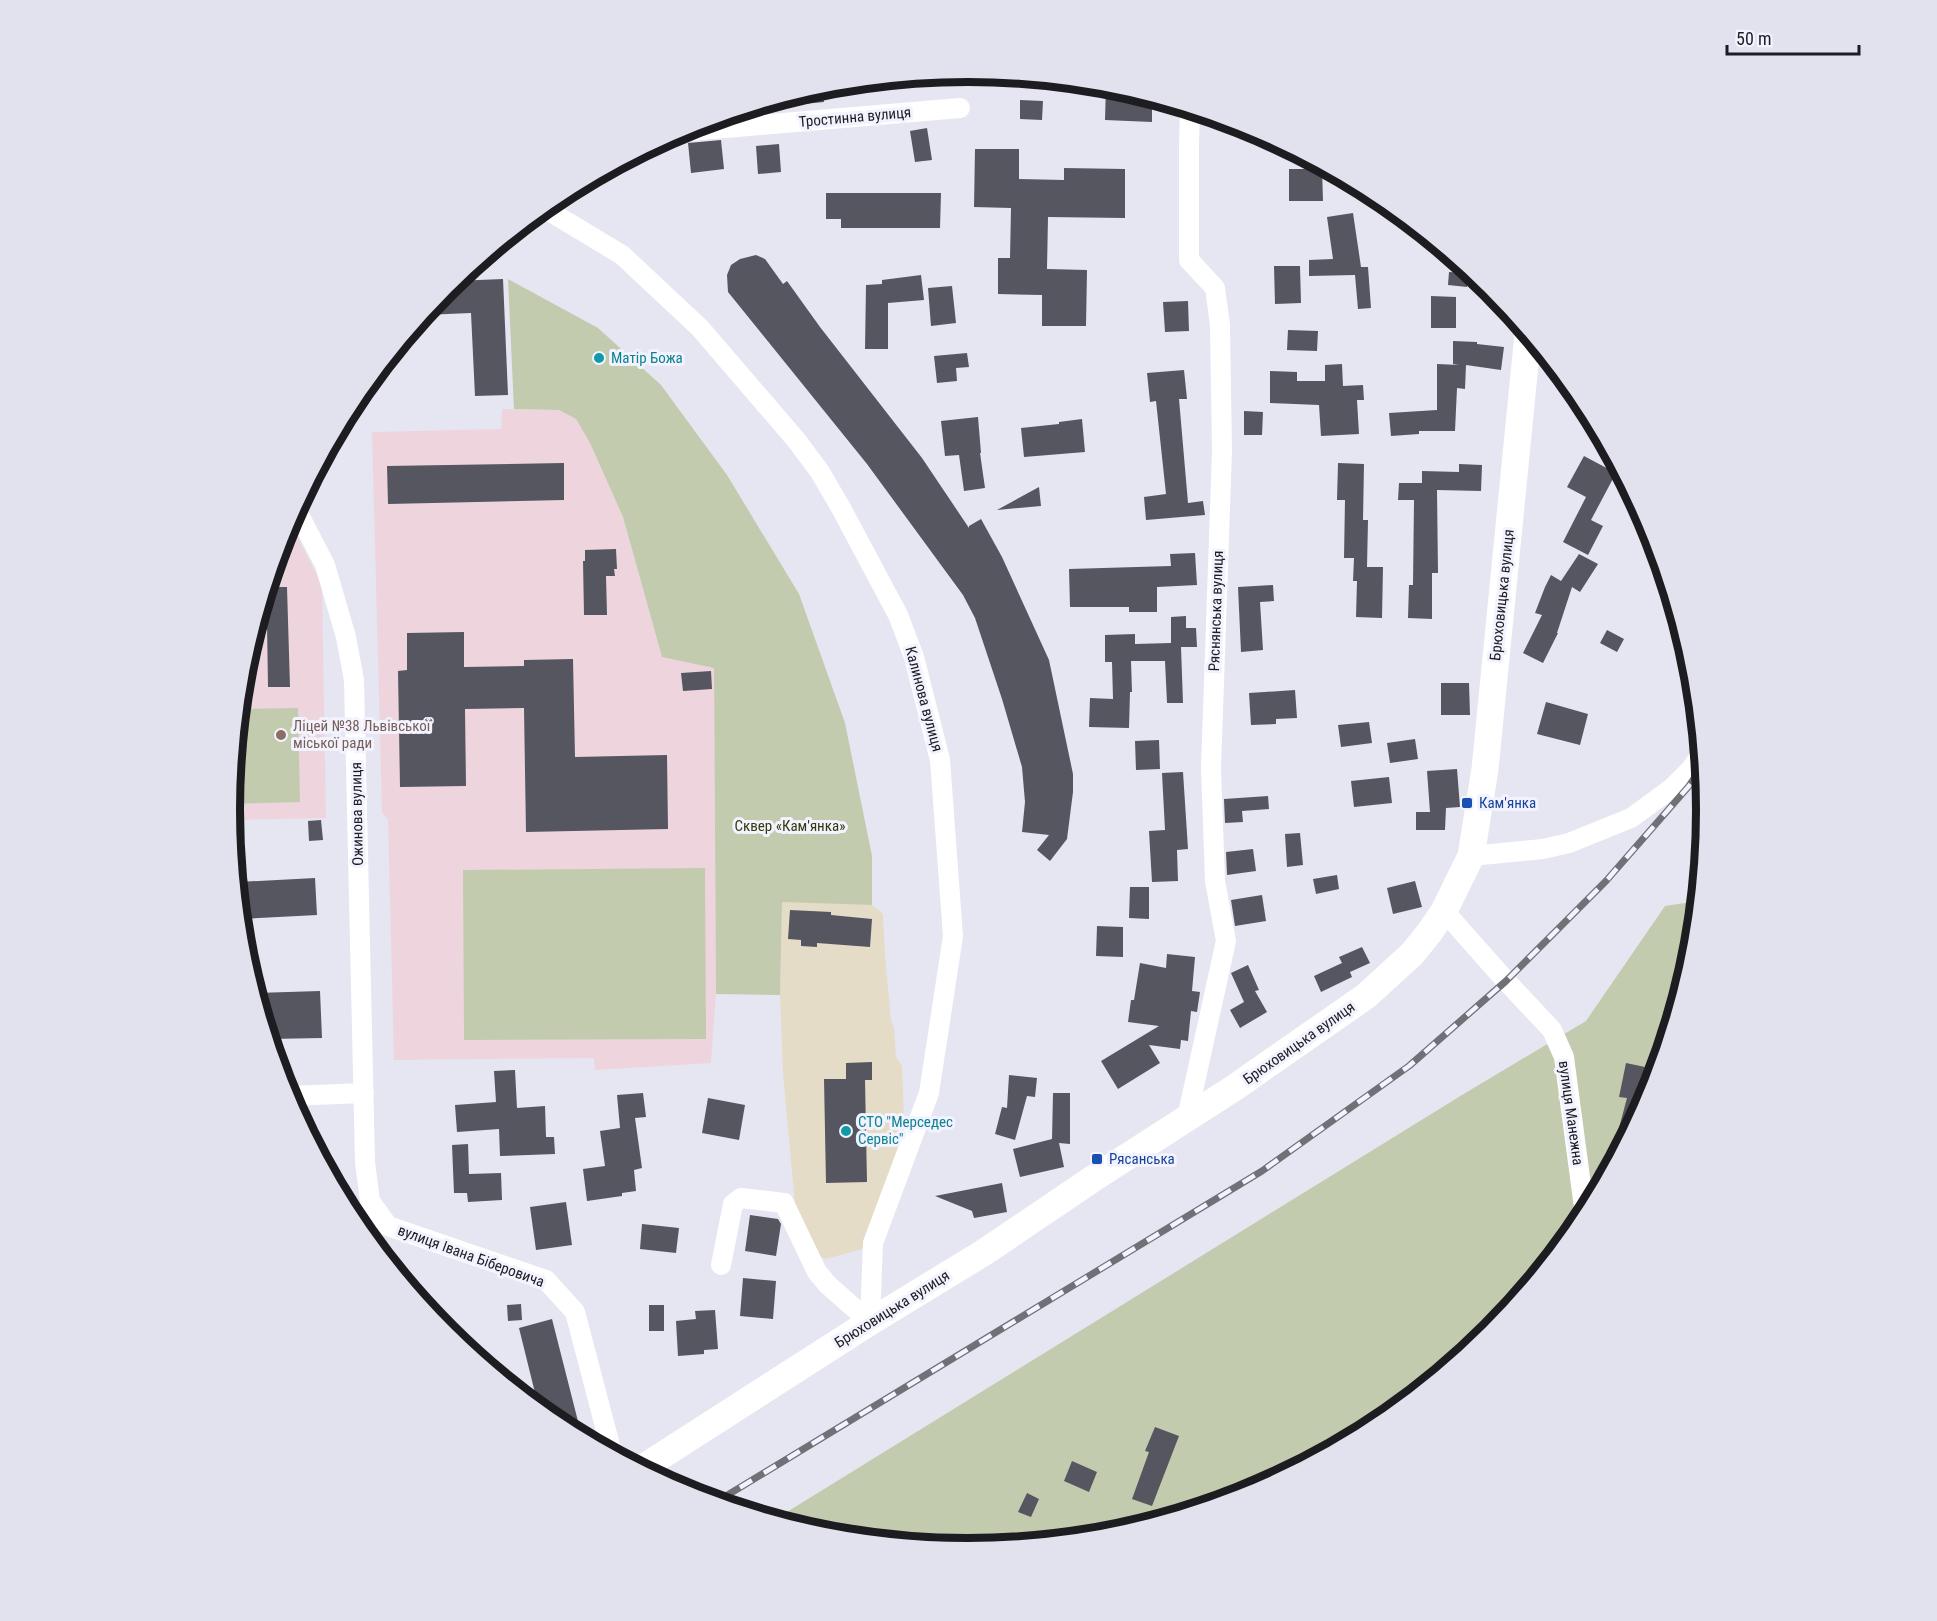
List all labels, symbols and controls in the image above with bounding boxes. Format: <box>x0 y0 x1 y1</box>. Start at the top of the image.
scale bar <box>1727 18 1859 56</box>
text: 50 m <box>1736 28 1771 49</box>
street label: Тростинна вулиця <box>798 103 912 131</box>
place label: Матір Божа <box>611 349 683 367</box>
marker: Матір Божа <box>592 351 606 365</box>
street label: Брюховицька вулиця <box>1486 528 1518 662</box>
street label: Ряснянська вулиця <box>1205 550 1227 672</box>
street label: Калинова вулиця <box>901 644 947 754</box>
place label: Ліцей №38 Львівської міської ради <box>293 717 432 752</box>
marker: Ліцей №38 Львівської міської ради <box>274 728 288 742</box>
street label: Ожинова вулиця <box>347 762 367 866</box>
place label: Кам'янка <box>1479 794 1536 812</box>
marker: Кам'янка <box>1460 796 1474 810</box>
park label: Сквер «Кам'янка» <box>735 817 845 835</box>
street label: Брюховицька вулиця <box>1240 998 1358 1088</box>
street label: вулиця Манежна <box>1555 1060 1587 1166</box>
place label: СТО "Мерседес Сервіс" <box>858 1113 953 1148</box>
marker: СТО "Мерседес Сервіс" <box>839 1124 853 1138</box>
place label: Рясанська <box>1109 1150 1175 1168</box>
marker: Рясанська <box>1090 1152 1104 1166</box>
street label: вулиця Івана Біберовича <box>395 1221 547 1291</box>
street label: Брюховицька вулиця <box>831 1266 953 1352</box>

